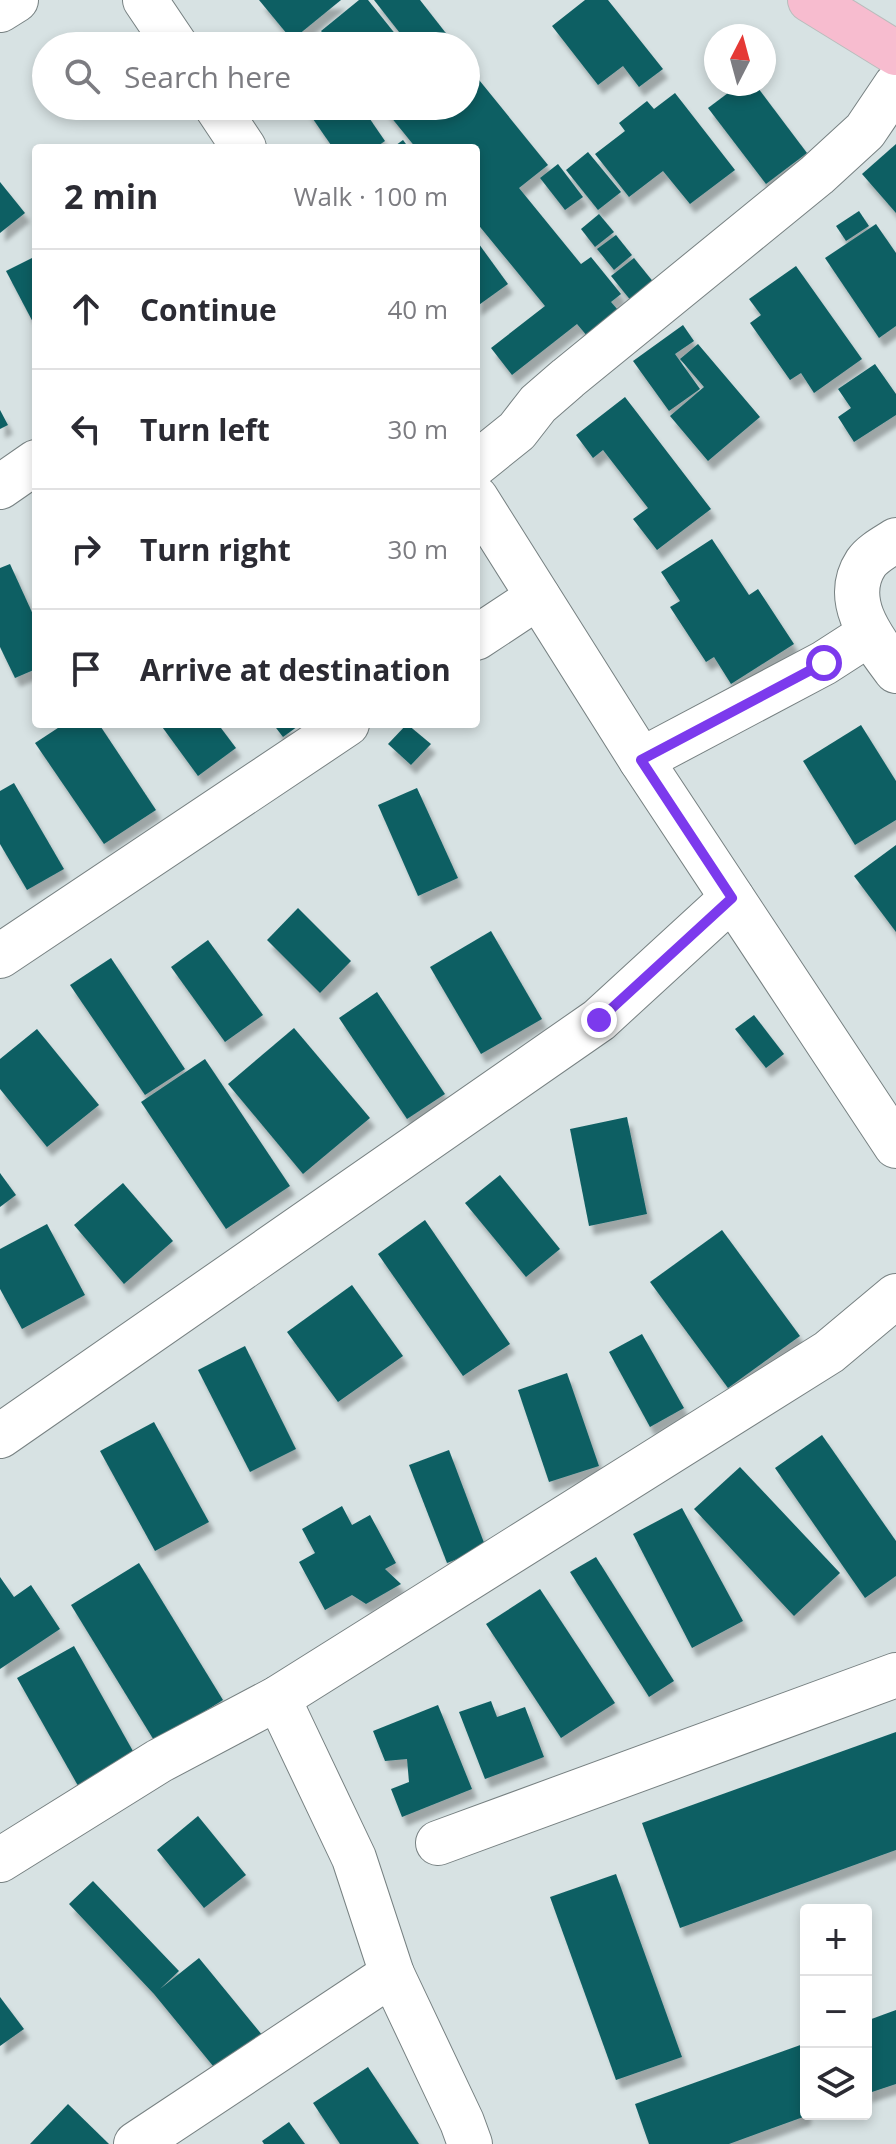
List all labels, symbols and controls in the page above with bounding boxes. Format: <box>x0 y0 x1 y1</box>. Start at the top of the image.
north arrow <box>704 24 776 96</box>
search box <box>32 32 480 120</box>
icon: search <box>60 54 104 98</box>
text: Search here <box>124 56 291 97</box>
text: 2 min <box>64 173 158 219</box>
text: Walk · 100 m <box>294 178 448 214</box>
icon: ahead <box>64 287 108 331</box>
text: Continue <box>140 289 277 330</box>
text: 40 m <box>387 291 448 327</box>
icon: left <box>64 407 108 451</box>
text: Turn left <box>140 409 270 450</box>
text: 30 m <box>387 411 448 447</box>
icon: right <box>64 527 108 571</box>
text: Turn right <box>140 529 291 570</box>
text: 30 m <box>387 531 448 567</box>
route start <box>806 645 842 681</box>
icon: arrive <box>64 647 108 691</box>
text: Arrive at destination <box>140 649 451 690</box>
route end <box>581 1002 617 1038</box>
map controls <box>800 1904 872 2120</box>
button: + <box>800 1904 872 1976</box>
button: − <box>800 1976 872 2048</box>
button: layers <box>800 2048 872 2120</box>

